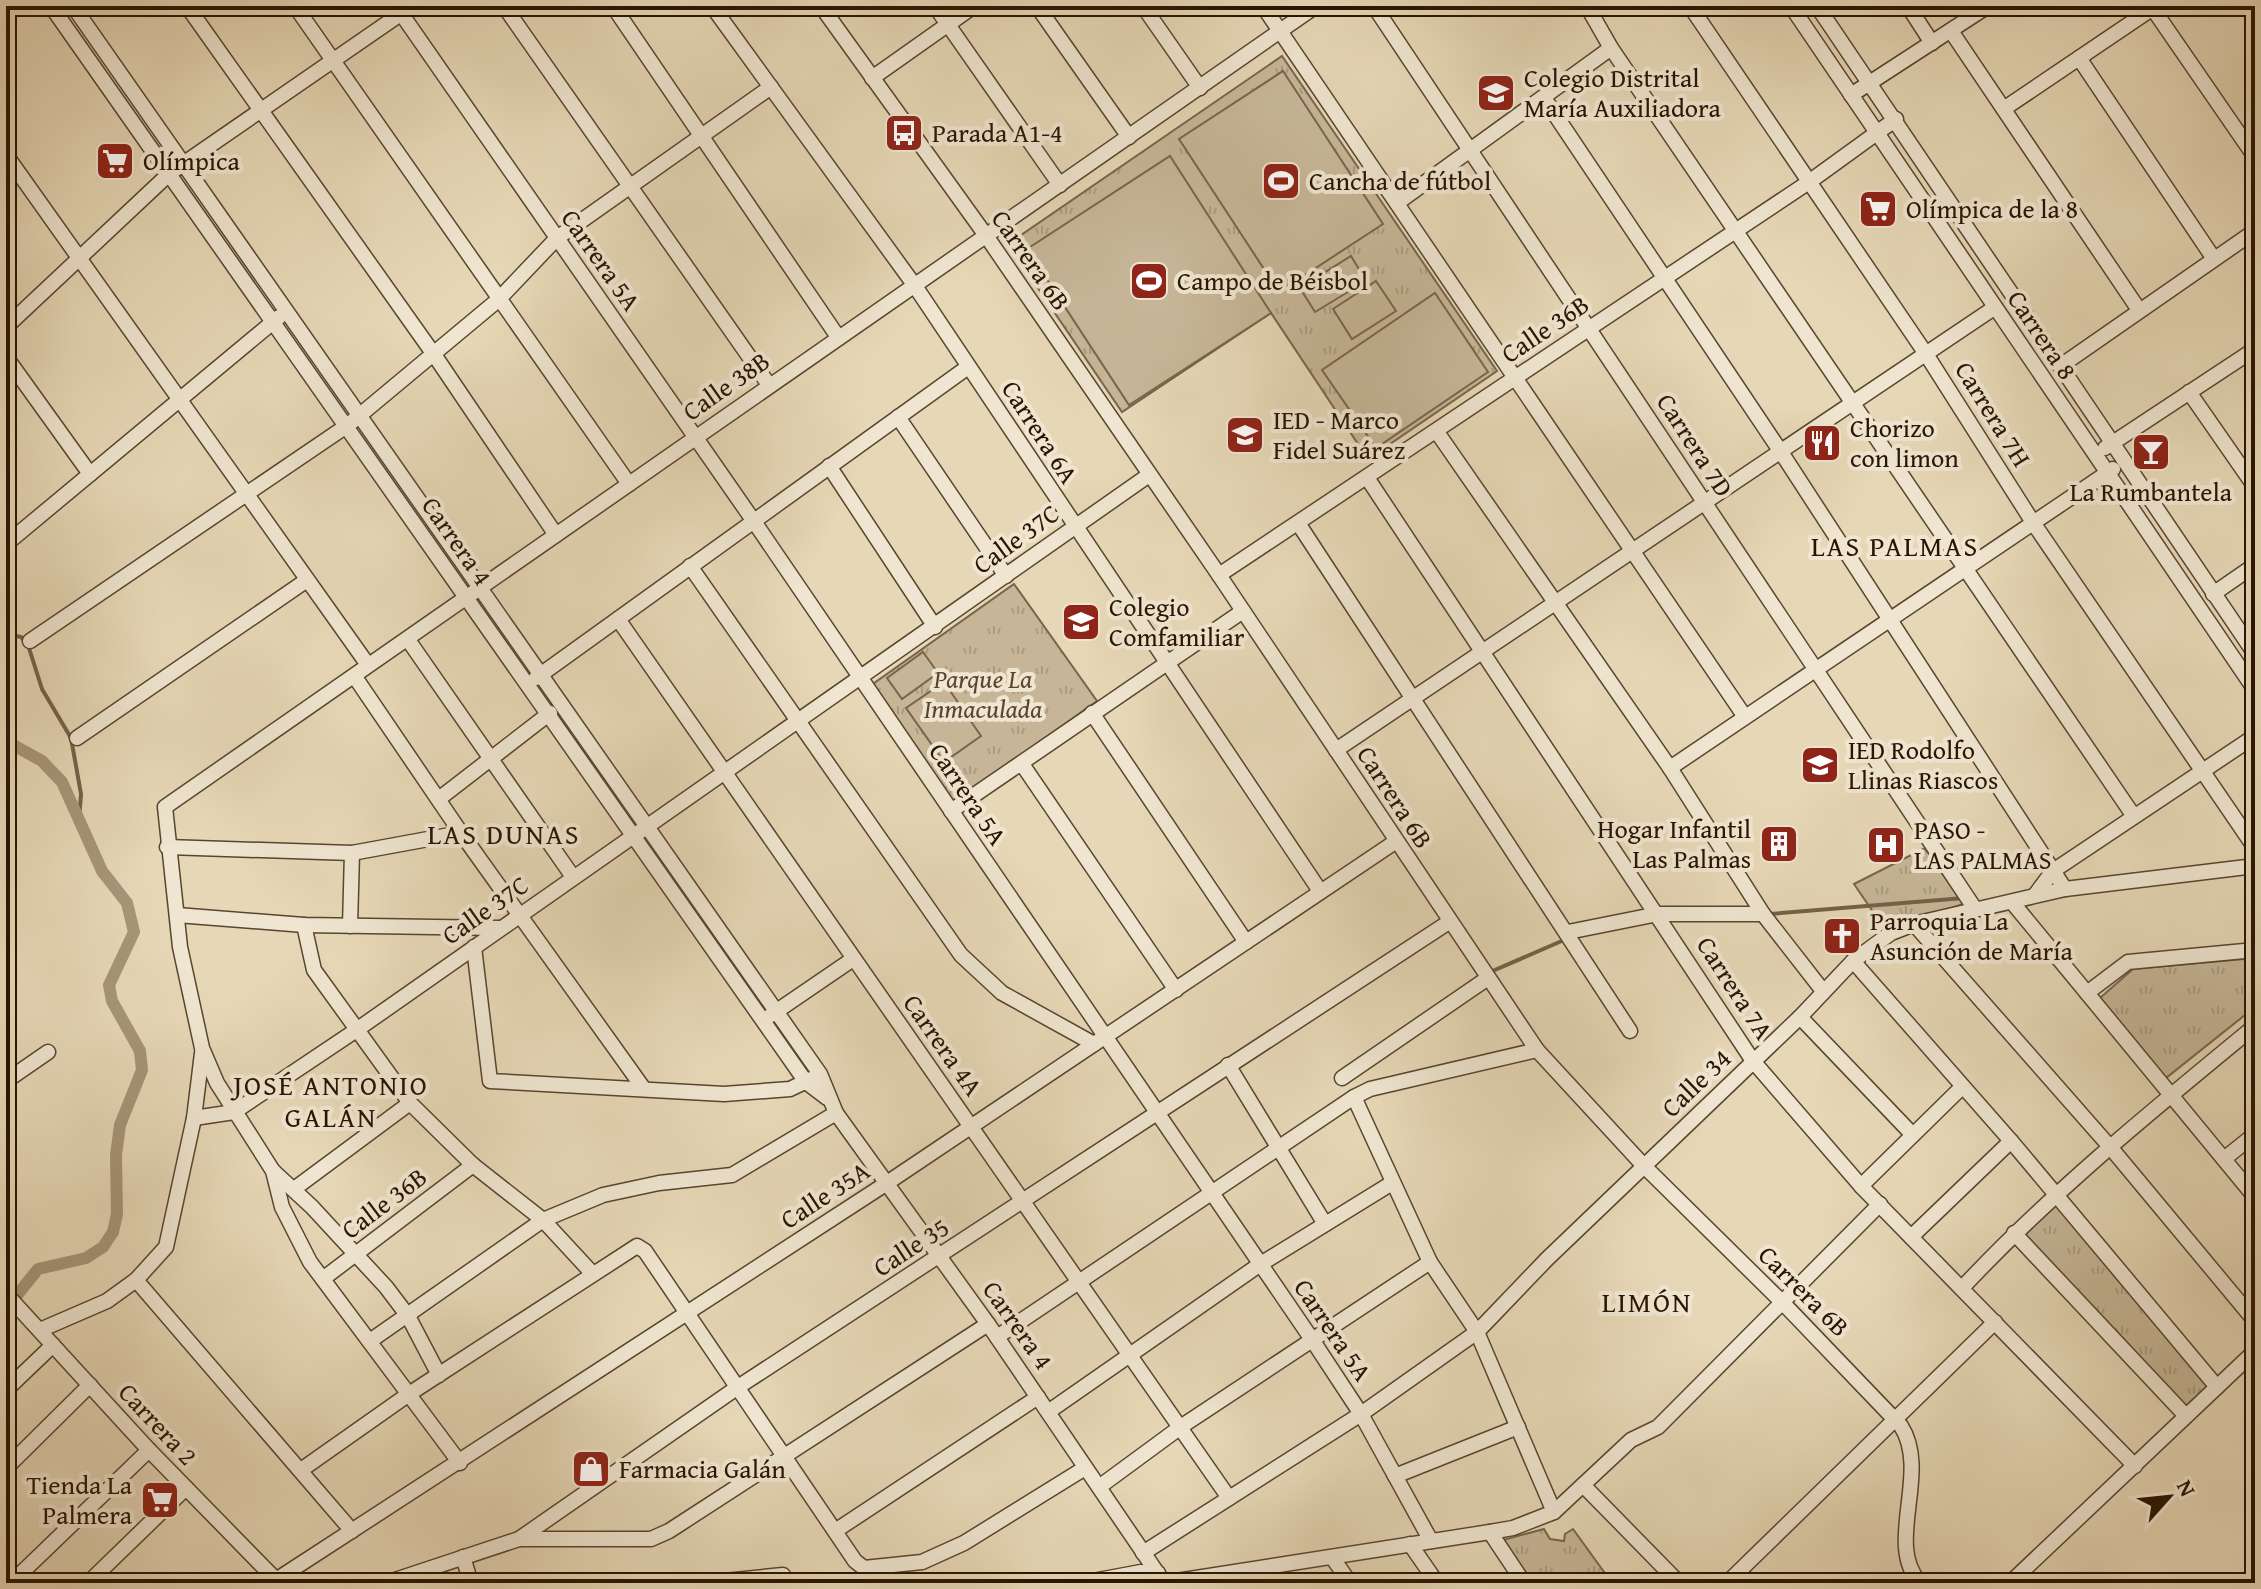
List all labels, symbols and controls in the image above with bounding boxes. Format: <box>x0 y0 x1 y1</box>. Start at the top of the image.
place label: Colegio Distrital María Auxiliadora <box>1524 58 1722 127</box>
school or university icon: Colegio Distrital María Auxiliadora <box>1475 72 1517 114</box>
bus stop icon: Parada A1-4 <box>883 112 925 154</box>
place label: Parada A1-4 <box>932 113 1063 152</box>
supermarket icon: Olímpica <box>94 140 136 182</box>
place label: Olímpica <box>143 141 240 180</box>
sports icon: Cancha de fútbol <box>1260 160 1302 202</box>
place label: Cancha de fútbol <box>1309 161 1491 200</box>
supermarket icon: Olímpica de la 8 <box>1857 188 1899 230</box>
place label: Olímpica de la 8 <box>1906 189 2078 228</box>
street label: Carrera 5A <box>552 201 651 319</box>
street label: Carrera 6B <box>982 201 1080 318</box>
sports icon: Campo de Béisbol <box>1128 260 1170 302</box>
place label: Campo de Béisbol <box>1177 261 1368 300</box>
street label: Carrera 8 <box>1998 282 2087 387</box>
street label: Calle 36B <box>1493 285 1597 372</box>
street label: Calle 38B <box>674 341 777 430</box>
street label: Carrera 7H <box>1946 353 2041 474</box>
street label: Carrera 6A <box>992 372 1089 491</box>
street label: Carrera 7D <box>1647 385 1743 504</box>
place label: IED - Marco Fidel Suárez <box>1273 400 1405 469</box>
place label: Chorizo con limon <box>1850 408 1959 477</box>
school or university icon: IED - Marco Fidel Suárez <box>1224 414 1266 456</box>
restaurant icon: Chorizo con limon <box>1801 422 1843 464</box>
bar icon: La Rumbantela <box>2130 431 2172 473</box>
place label: La Rumbantela <box>2070 472 2233 511</box>
street label: Carrera 4 <box>413 488 502 593</box>
street label: Calle 37C <box>965 494 1067 583</box>
district label: LAS PALMAS <box>1811 525 1979 566</box>
place label: Colegio Comfamiliar <box>1109 587 1245 656</box>
school or university icon: Colegio Comfamiliar <box>1060 601 1102 643</box>
park label: Parque La Inmaculada <box>924 659 1042 728</box>
place label: IED Rodolfo Llinas Riascos <box>1848 730 1998 799</box>
street label: Carrera 5A <box>920 735 1017 853</box>
street label: Carrera 6B <box>1348 738 1443 856</box>
school or university icon: IED Rodolfo Llinas Riascos <box>1799 744 1841 786</box>
place label: Hogar Infantil Las Palmas <box>1597 809 1751 878</box>
place label: PASO - LAS PALMAS <box>1914 810 2052 879</box>
district label: LAS DUNAS <box>428 813 580 854</box>
building icon: Hogar Infantil Las Palmas <box>1758 823 1800 865</box>
hospital icon: PASO - LAS PALMAS <box>1865 824 1907 866</box>
street label: Calle 37C <box>433 865 536 954</box>
place label: Parroquia La Asunción de María <box>1870 901 2074 970</box>
church icon: Parroquia La Asunción de María <box>1821 915 1863 957</box>
street label: Carrera 7A <box>1687 928 1784 1047</box>
street label: Carrera 4A <box>894 986 993 1104</box>
street label: Calle 34 <box>1652 1039 1739 1126</box>
district label: JOSÉ ANTONIO GALÁN <box>230 1064 429 1137</box>
street label: Calle 35A <box>772 1151 877 1238</box>
street label: Calle 36B <box>333 1157 435 1248</box>
street label: Calle 35 <box>865 1207 957 1286</box>
street label: Carrera 6B <box>1750 1236 1859 1345</box>
street label: Carrera 5A <box>1285 1271 1382 1389</box>
street label: Carrera 4 <box>974 1272 1063 1377</box>
district label: LIMÓN <box>1602 1281 1692 1322</box>
street label: Carrera 2 <box>110 1374 207 1474</box>
shop icon: Farmacia Galán <box>570 1448 612 1490</box>
place label: Farmacia Galán <box>619 1449 786 1488</box>
north arrow <box>2129 1457 2209 1537</box>
place label: Tienda La Palmera <box>26 1465 133 1534</box>
text: N <box>2169 1474 2205 1502</box>
supermarket icon: Tienda La Palmera <box>139 1479 181 1521</box>

